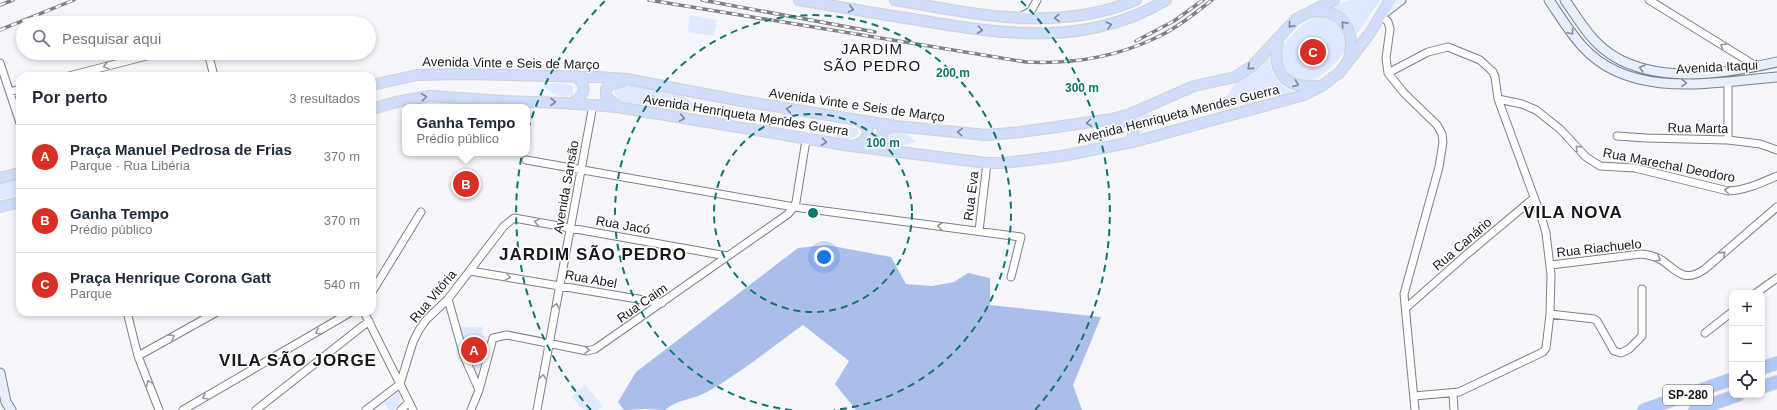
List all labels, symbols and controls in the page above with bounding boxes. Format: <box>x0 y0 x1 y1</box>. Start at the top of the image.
one-way arrow <box>848 4 854 13</box>
one-way arrow <box>1054 13 1060 22</box>
search box <box>16 16 376 60</box>
one-way arrow <box>1289 20 1296 27</box>
one-way arrow <box>1105 21 1112 30</box>
one-way arrow <box>1342 21 1349 28</box>
one-way arrow <box>976 25 983 34</box>
icon: search <box>30 27 52 49</box>
one-way arrow <box>1566 28 1574 35</box>
text: Pesquisar aqui <box>62 30 161 47</box>
pin: C <box>1300 37 1326 67</box>
district label: JARDIM SÃO PEDRO <box>823 40 921 74</box>
one-way arrow <box>1720 43 1727 50</box>
street label: Avenida Vinte e Seis de Março <box>422 54 600 72</box>
street label: Avenida Itaqui <box>1676 57 1759 77</box>
one-way arrow <box>103 61 110 70</box>
one-way arrow <box>1247 63 1254 70</box>
one-way arrow <box>1638 64 1645 73</box>
text: 200 m <box>936 66 970 80</box>
one-way arrow <box>1681 79 1687 88</box>
one-way arrow <box>1292 80 1299 88</box>
text: 300 m <box>1065 81 1099 95</box>
street label: Avenida Henriqueta Mendes Guerra <box>1075 81 1281 146</box>
street label: Avenida Vinte e Seis de Março <box>768 85 946 125</box>
text: Por perto <box>32 88 108 107</box>
text: 3 resultados <box>289 91 360 106</box>
street label: Avenida Henriqueta Mendes Guerra <box>642 91 851 139</box>
one-way arrow <box>421 93 427 102</box>
one-way arrow <box>550 98 556 107</box>
popup <box>402 104 530 156</box>
one-way arrow <box>786 105 792 114</box>
one-way arrow <box>679 113 685 122</box>
text: Ganha Tempo <box>417 114 515 131</box>
one-way arrow <box>1086 118 1092 127</box>
street label: Rua Marta <box>1668 120 1729 136</box>
one-way arrow <box>957 128 963 137</box>
text: Prédio público <box>417 131 499 146</box>
text: 100 m <box>866 136 900 150</box>
one-way arrow <box>821 137 827 146</box>
street label: Avenida Sansão <box>550 139 582 235</box>
text: Praça Manuel Pedrosa de Frias <box>70 141 292 158</box>
one-way arrow <box>1575 145 1583 153</box>
street label: Rua Marechal Deodoro <box>1602 145 1736 185</box>
text: A <box>40 149 50 164</box>
text: 370 m <box>324 149 360 164</box>
text: Parque · Rua Libéria <box>70 158 190 173</box>
pin: B <box>453 169 479 199</box>
street label: Rua Eva <box>961 170 982 222</box>
one-way arrow <box>1724 186 1730 195</box>
district label: VILA NOVA <box>1523 203 1623 222</box>
text: Ganha Tempo <box>70 205 169 222</box>
centre of rings <box>806 206 820 220</box>
text: B <box>40 213 50 228</box>
text: 370 m <box>324 213 360 228</box>
street label: Rua Jacó <box>595 213 651 237</box>
street label: Rua Canário <box>1430 214 1494 274</box>
one-way arrow <box>534 218 540 226</box>
text: Prédio público <box>70 222 152 237</box>
one-way arrow <box>937 222 943 231</box>
street label: Rua Riachuelo <box>1556 236 1642 260</box>
district label: JARDIM SÃO PEDRO <box>499 244 687 264</box>
your location <box>814 247 834 267</box>
one-way arrow <box>1718 252 1725 259</box>
one-way arrow <box>1654 254 1661 262</box>
street label: Rua Vitória <box>407 266 460 325</box>
street label: Rua Abel <box>564 267 618 291</box>
text: Praça Henrique Corona Gatt <box>70 269 271 286</box>
one-way arrow <box>505 272 511 281</box>
text: C <box>40 277 50 292</box>
text: 540 m <box>324 277 360 292</box>
street label: Rua Caim <box>614 280 670 326</box>
text: Parque <box>70 286 112 301</box>
map controls <box>1729 290 1765 398</box>
button: + <box>1729 290 1765 326</box>
one-way arrow <box>552 303 560 309</box>
button: − <box>1729 326 1765 362</box>
one-way arrow <box>314 327 322 334</box>
one-way arrow <box>168 334 175 341</box>
pin: A <box>461 335 487 365</box>
one-way arrow <box>584 346 590 354</box>
district label: VILA SÃO JORGE <box>219 350 377 370</box>
button: locate <box>1729 362 1765 398</box>
one-way arrow <box>538 374 547 380</box>
one-way arrow <box>145 379 153 386</box>
road number: SP-280 <box>1663 385 1713 405</box>
one-way arrow <box>202 393 209 400</box>

